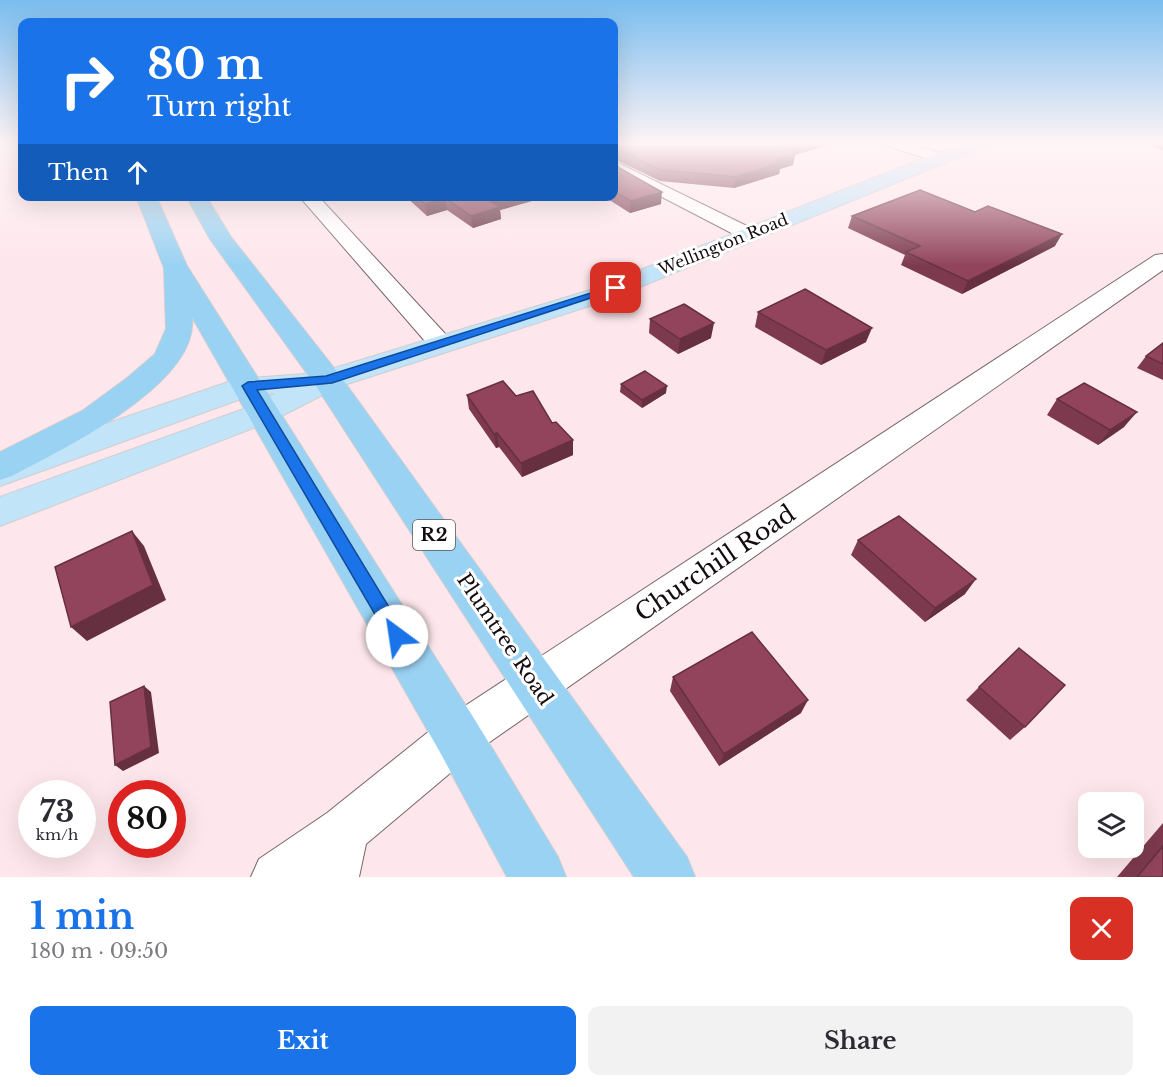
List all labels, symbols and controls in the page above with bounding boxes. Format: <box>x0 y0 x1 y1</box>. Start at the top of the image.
text: 80 m <box>147 38 263 90</box>
icon: right <box>48 42 126 120</box>
text: Turn right <box>147 90 291 123</box>
icon: ahead <box>121 156 154 189</box>
text: Then <box>48 159 109 186</box>
street label: Wellington Road <box>654 209 791 279</box>
pin <box>590 262 641 313</box>
icon: arrive <box>599 271 632 304</box>
street label: Churchill Road <box>629 499 801 627</box>
road number: R2 <box>413 520 455 550</box>
street label: Plumtree Road <box>452 569 558 709</box>
position arrow <box>365 604 429 668</box>
speed limit sign: 80 <box>108 780 186 858</box>
map controls <box>1078 792 1144 858</box>
button: layers <box>1078 792 1144 858</box>
text: 73 <box>40 793 74 830</box>
text: km/h <box>36 825 78 844</box>
text: 1 min <box>30 894 134 939</box>
button: close <box>1070 897 1133 960</box>
text: 180 m · 09:50 <box>30 939 168 963</box>
button: Exit <box>30 1006 576 1075</box>
button: Share <box>588 1006 1133 1075</box>

